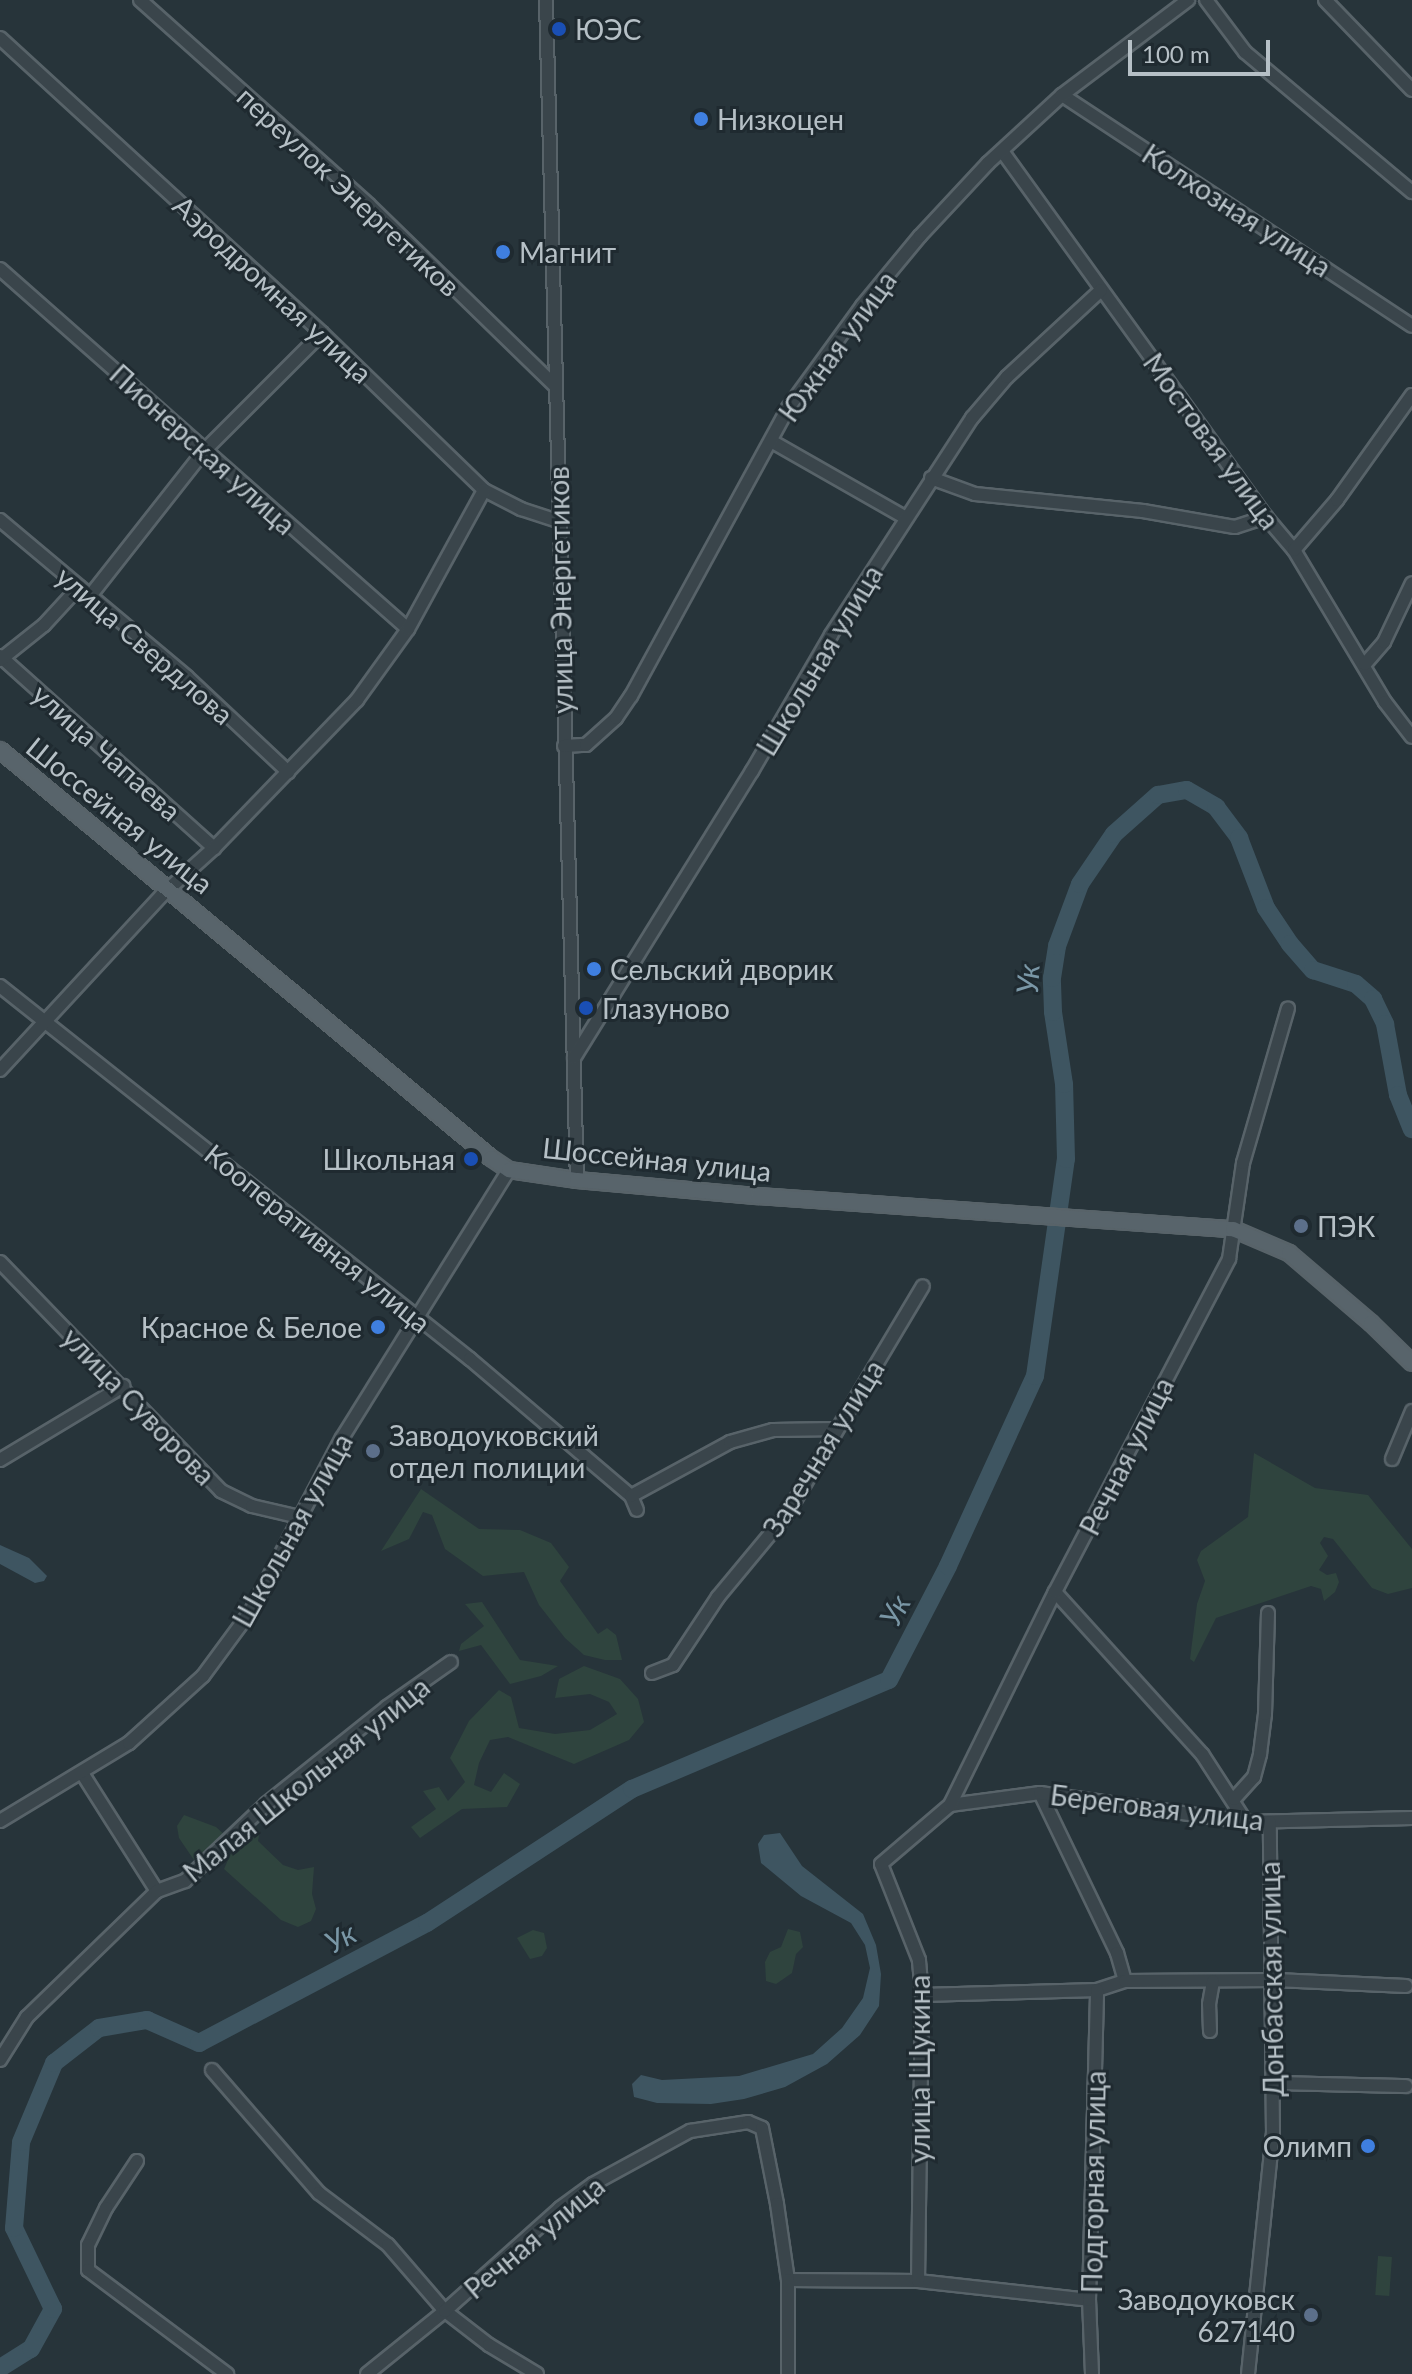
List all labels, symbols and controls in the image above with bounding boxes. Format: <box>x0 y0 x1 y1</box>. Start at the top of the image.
place label: ЮЭС <box>575 12 641 46</box>
marker: ЮЭС <box>550 20 568 38</box>
scale bar <box>1132 24 1274 74</box>
text: 100 m <box>1142 39 1210 68</box>
street label: переулок Энергетиков <box>231 79 467 303</box>
place label: Низкоцен <box>717 102 844 136</box>
marker: Низкоцен <box>692 110 710 128</box>
street label: Колхозная улица <box>1136 137 1338 283</box>
street label: Аэродромная улица <box>167 188 379 390</box>
place label: Магнит <box>519 235 616 269</box>
marker: Магнит <box>494 243 512 261</box>
street label: Южная улица <box>771 264 903 428</box>
street label: Мостовая улица <box>1137 346 1287 536</box>
street label: Пионерская улица <box>103 357 303 541</box>
street label: улица Энергетиков <box>541 466 579 714</box>
street label: улица Свердлова <box>50 559 240 731</box>
street label: Школьная улица <box>749 559 889 761</box>
street label: улица Чапаева <box>26 677 188 827</box>
street label: Шоссейная улица <box>20 730 220 900</box>
place label: Сельский дворик <box>610 952 834 986</box>
marker: Сельский дворик <box>585 960 603 978</box>
water label: Ук <box>1008 963 1046 995</box>
place label: Глазуново <box>602 991 730 1025</box>
marker: Глазуново <box>577 999 595 1017</box>
street label: Шоссейная улица <box>541 1130 773 1188</box>
street label: Кооперативная улица <box>198 1137 438 1339</box>
place label: Школьная <box>322 1142 455 1176</box>
marker: Школьная <box>462 1150 480 1168</box>
place label: ПЭК <box>1317 1209 1375 1243</box>
marker: ПЭК <box>1292 1217 1310 1235</box>
place label: Красное & Белое <box>141 1310 362 1344</box>
marker: Красное & Белое <box>369 1318 387 1336</box>
street label: улица Суворова <box>56 1320 222 1492</box>
street label: Заречная улица <box>755 1354 891 1542</box>
street label: Речная улица <box>1072 1372 1180 1540</box>
place label: Заводоуковский отдел полиции <box>389 1418 599 1484</box>
street label: Школьная улица <box>225 1427 359 1633</box>
marker: Заводоуковский отдел полиции <box>364 1442 382 1460</box>
water label: Ук <box>871 1588 917 1632</box>
street label: Малая Школьная улица <box>176 1669 436 1889</box>
street label: Береговая улица <box>1048 1777 1266 1837</box>
street label: Донбасская улица <box>1252 1861 1290 2097</box>
water label: Ук <box>318 1914 362 1960</box>
street label: улица Щукина <box>902 1975 936 2163</box>
street label: Подгорная улица <box>1074 2071 1112 2293</box>
place label: Олимп <box>1263 2129 1352 2163</box>
marker: Олимп <box>1359 2137 1377 2155</box>
street label: Речная улица <box>457 2169 611 2305</box>
place label: Заводоуковск 627140 <box>1117 2282 1295 2348</box>
marker: Заводоуковск 627140 <box>1302 2306 1320 2324</box>

